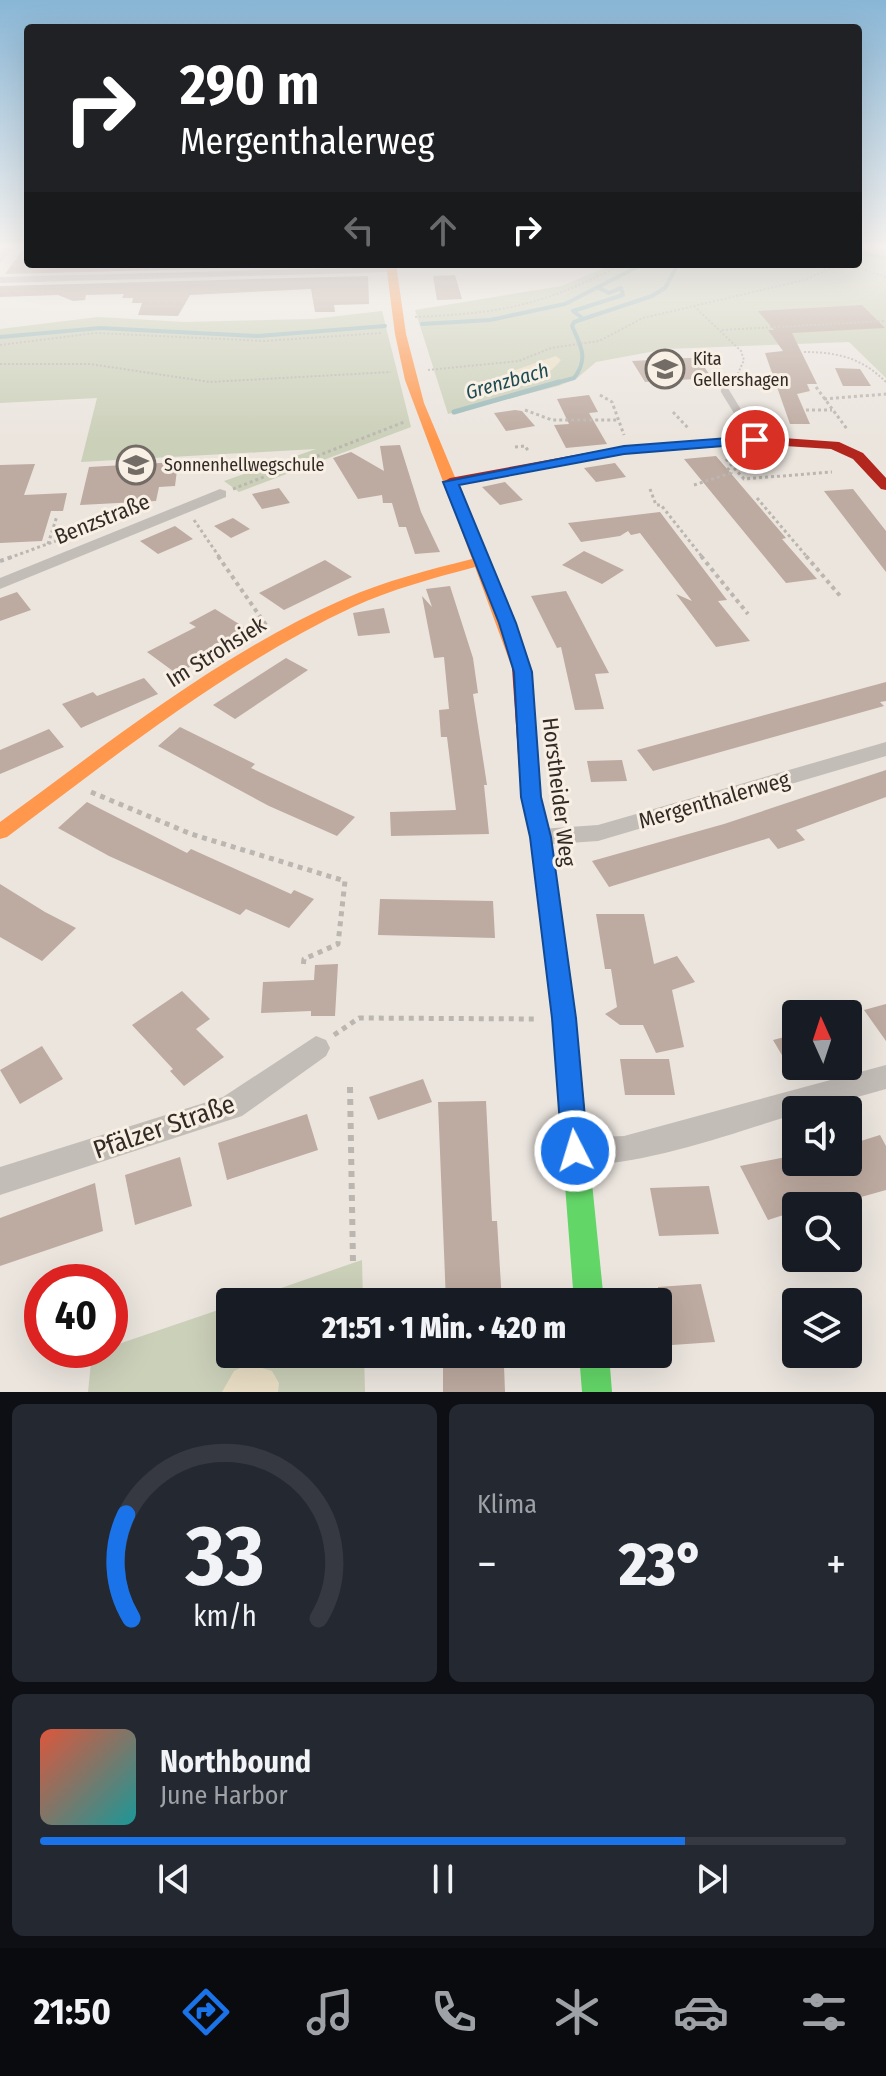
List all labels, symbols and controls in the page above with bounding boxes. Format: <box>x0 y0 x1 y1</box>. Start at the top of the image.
text: 290 m <box>180 52 320 119</box>
icon: right <box>48 56 152 160</box>
text: Mergenthalerweg <box>180 120 435 164</box>
icon: left <box>337 208 381 252</box>
icon: ahead <box>421 208 465 252</box>
icon: right <box>505 208 549 252</box>
school or university icon: Kita Gellershagen <box>644 348 686 390</box>
place label: Kita Gellershagen <box>693 348 789 391</box>
water label: Grenzbach <box>463 358 551 404</box>
pin <box>721 406 789 474</box>
icon: arrive <box>733 418 777 462</box>
school or university icon: Sonnenhellwegschule <box>115 444 157 486</box>
place label: Sonnenhellwegschule <box>164 454 325 476</box>
street label: Benzstraße <box>51 488 153 550</box>
street label: Im Strohsiek <box>161 610 271 693</box>
street label: Horstheider Weg <box>536 716 582 869</box>
street label: Mergenthalerweg <box>636 765 793 834</box>
north arrow <box>782 1000 862 1080</box>
map controls <box>782 1000 862 1368</box>
street label: Pfälzer Straße <box>89 1088 239 1166</box>
button: sound <box>782 1096 862 1176</box>
position arrow <box>533 1109 617 1193</box>
button: search <box>782 1192 862 1272</box>
speed limit sign: 40 <box>24 1264 128 1368</box>
button: layers <box>782 1288 862 1368</box>
text: 21:51 · 1 Min. · 420 m <box>322 1310 566 1346</box>
text: Klima <box>477 1489 537 1520</box>
text: 33 <box>184 1507 264 1607</box>
text: 23° <box>619 1529 704 1601</box>
text: − <box>477 1538 497 1591</box>
text: + <box>826 1538 846 1591</box>
text: km/h <box>193 1599 256 1634</box>
text: Northbound <box>160 1744 311 1780</box>
text: June Harbor <box>160 1780 288 1811</box>
icon: previous <box>152 1857 196 1901</box>
icon: pause <box>421 1857 465 1901</box>
icon: next <box>690 1857 734 1901</box>
icon: directions <box>178 1984 234 2040</box>
icon: music <box>302 1984 358 2040</box>
icon: phone <box>426 1984 482 2040</box>
icon: climate <box>549 1984 605 2040</box>
icon: car <box>673 1984 729 2040</box>
icon: filters <box>796 1984 852 2040</box>
text: 21:50 <box>34 1990 111 2034</box>

